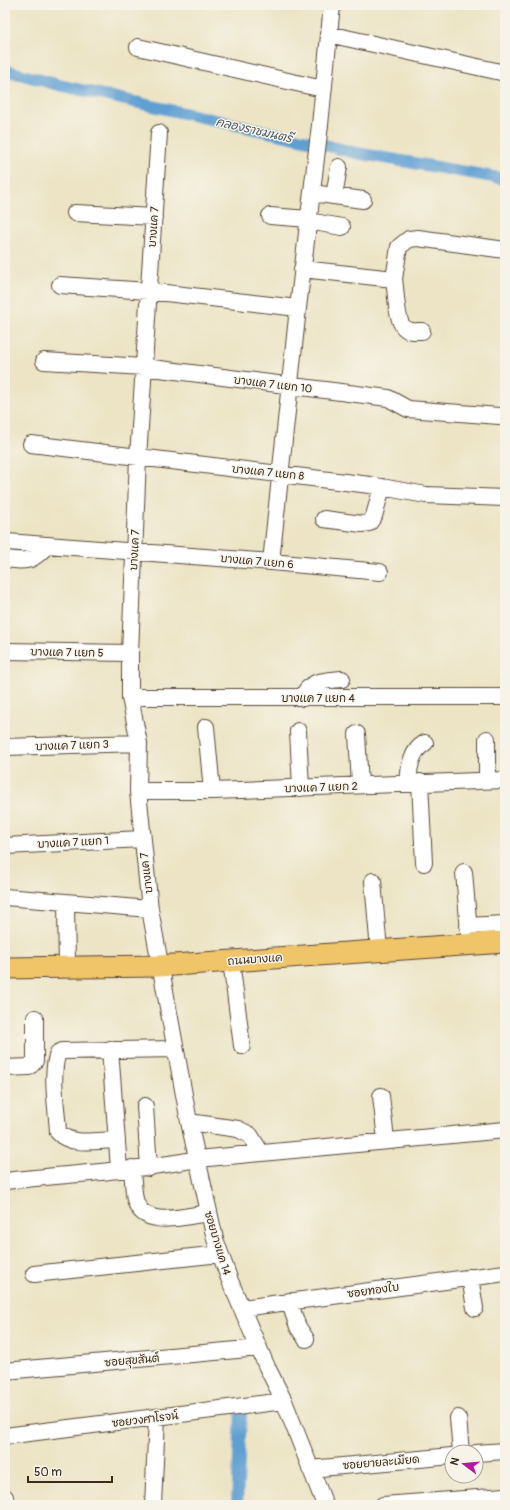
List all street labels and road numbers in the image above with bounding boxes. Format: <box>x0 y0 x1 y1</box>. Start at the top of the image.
street label: บางแค 7 <box>146 206 161 248</box>
street label: บางแค 7 แยก 10 <box>233 373 313 396</box>
street label: บางแค 7 แยก 8 <box>231 462 305 483</box>
street label: บางแค 7 <box>127 529 142 571</box>
street label: บางแค 7 แยก 6 <box>220 552 294 571</box>
street label: บางแค 7 แยก 5 <box>30 645 104 660</box>
street label: บางแค 7 แยก 4 <box>281 692 355 705</box>
street label: บางแค 7 แยก 3 <box>35 738 109 753</box>
street label: บางแค 7 แยก 2 <box>284 780 358 795</box>
street label: บางแค 7 แยก 1 <box>37 834 109 851</box>
street label: บางแค 7 <box>138 852 155 894</box>
street label: ถนนบางแค <box>227 951 283 968</box>
street label: ซอยบางแค 14 <box>202 1210 234 1277</box>
street label: ซอยทองใบ <box>346 1278 400 1301</box>
street label: ซอยสุขสันต์ <box>104 1350 160 1371</box>
street label: ซอยวงศาโรจน์ <box>111 1407 180 1430</box>
street label: ซอยยายละเมียด <box>342 1452 420 1472</box>

